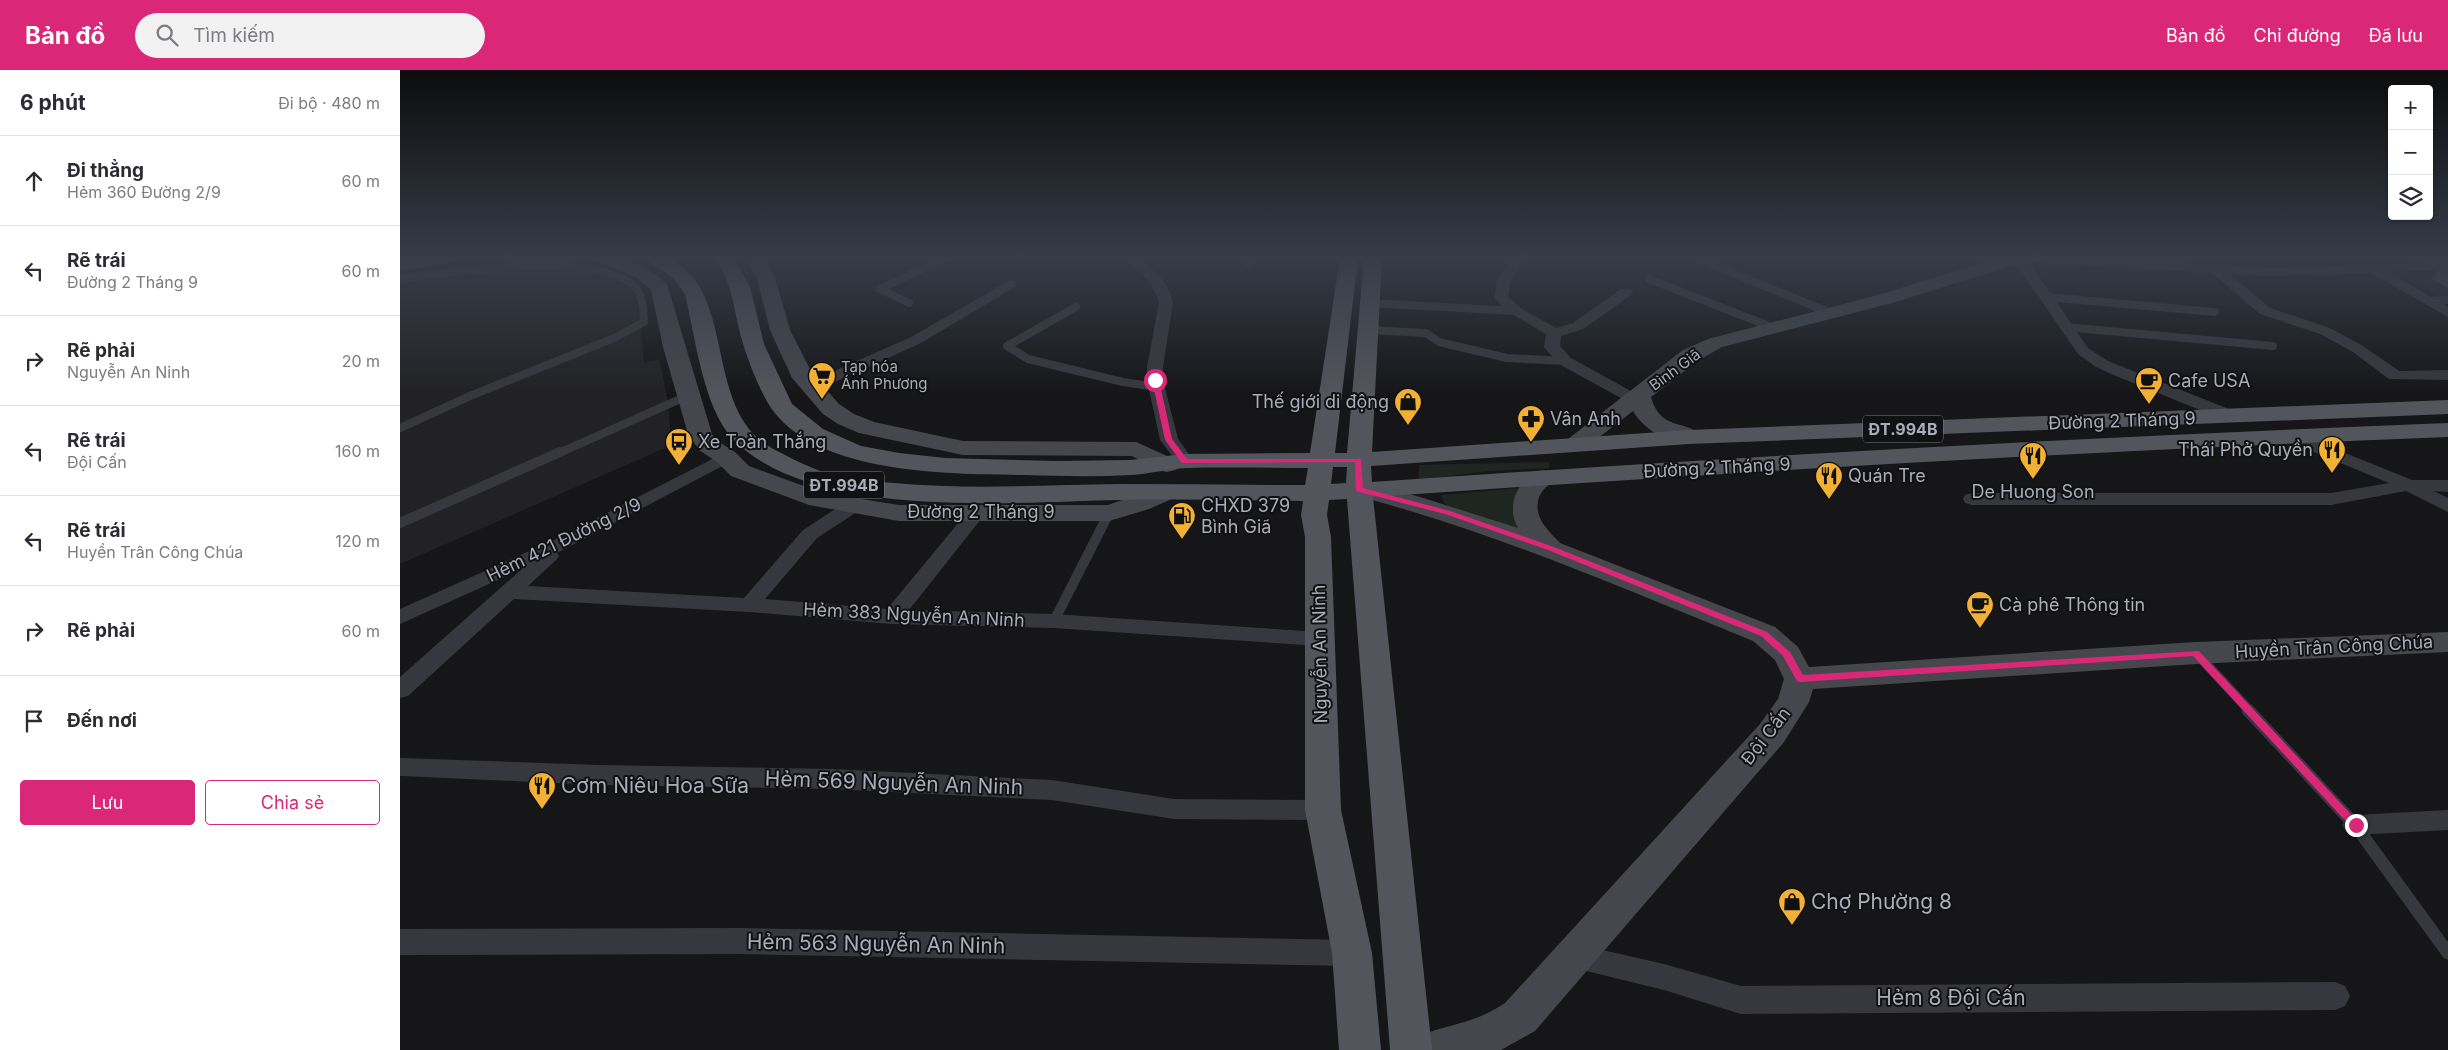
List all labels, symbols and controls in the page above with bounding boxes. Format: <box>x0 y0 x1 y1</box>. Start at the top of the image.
search box <box>135 13 485 58</box>
text: Bản đồ <box>25 21 105 50</box>
icon: search <box>153 21 181 49</box>
text: Tìm kiếm <box>193 24 275 47</box>
text: Bản đồ <box>2166 25 2225 46</box>
text: Chỉ đường <box>2253 25 2341 46</box>
text: Đã lưu <box>2369 25 2423 46</box>
map controls <box>2388 85 2433 220</box>
button: + <box>2388 85 2433 130</box>
text: 6 phút <box>20 90 86 115</box>
text: Đi bộ · 480 m <box>278 93 380 113</box>
button: − <box>2388 130 2433 175</box>
text: Đi thẳng <box>67 159 144 182</box>
icon: ahead <box>20 167 48 195</box>
text: 60 m <box>341 171 380 191</box>
button: layers <box>2388 175 2433 220</box>
text: Hẻm 360 Đường 2/9 <box>67 182 221 202</box>
text: Rẽ trái <box>67 249 126 272</box>
icon: left <box>20 257 48 285</box>
text: 60 m <box>341 261 380 281</box>
text: Đường 2 Tháng 9 <box>67 272 198 292</box>
text: Rẽ phải <box>67 339 135 362</box>
street label: Bình Giã <box>1645 345 1704 395</box>
icon: right <box>20 347 48 375</box>
text: 20 m <box>342 351 380 371</box>
place label: Tạp hóa Ánh Phương <box>841 357 928 393</box>
supermarket icon: Tạp hóa Ánh Phương <box>807 361 837 400</box>
text: Nguyễn An Ninh <box>67 362 190 382</box>
cafe icon: Cafe USA <box>2134 366 2164 405</box>
route start <box>1144 369 1167 392</box>
place label: Cafe USA <box>2168 370 2250 391</box>
shop icon: Thế giới di động <box>1393 387 1423 426</box>
place label: Thế giới di động <box>1252 391 1389 412</box>
pharmacy icon: Vân Anh <box>1516 404 1546 443</box>
street label: Đường 2 Tháng 9 <box>2048 407 2196 434</box>
place label: Vân Anh <box>1550 408 1621 429</box>
road number: ĐT.994B <box>1863 416 1943 442</box>
bus stop icon: Xe Toàn Thắng <box>664 427 694 466</box>
text: Rẽ trái <box>67 429 126 452</box>
place label: Xe Toàn Thắng <box>698 431 826 452</box>
restaurant icon: Thái Phở Quyền <box>2317 435 2347 474</box>
icon: left <box>20 437 48 465</box>
place label: Thái Phở Quyền <box>2178 439 2313 460</box>
text: 160 m <box>335 441 380 461</box>
restaurant icon: De Huong Son <box>2018 441 2048 480</box>
text: Đội Cấn <box>67 452 127 472</box>
street label: Đường 2 Tháng 9 <box>1643 453 1791 482</box>
restaurant icon: Quán Tre <box>1814 461 1844 500</box>
place label: Quán Tre <box>1848 465 1926 486</box>
road number: ĐT.994B <box>804 472 884 498</box>
place label: De Huong Son <box>1971 481 2095 502</box>
street label: Hẻm 421 Đường 2/9 <box>483 493 644 586</box>
place label: CHXD 379 Bình Giã <box>1201 495 1290 537</box>
street label: Đường 2 Tháng 9 <box>907 501 1055 522</box>
fuel station icon: CHXD 379 Bình Giã <box>1167 501 1197 540</box>
text: Rẽ trái <box>67 519 126 542</box>
icon: left <box>20 527 48 555</box>
text: 120 m <box>335 531 380 551</box>
text: Huyền Trân Công Chúa <box>67 542 243 562</box>
street label: Nguyễn An Ninh <box>1308 585 1331 723</box>
cafe icon: Cà phê Thông tin <box>1965 590 1995 629</box>
place label: Cà phê Thông tin <box>1999 594 2145 615</box>
street label: Hẻm 383 Nguyễn An Ninh <box>803 598 1025 631</box>
icon: right <box>20 617 48 645</box>
text: Rẽ phải <box>67 619 135 642</box>
text: 60 m <box>341 621 380 641</box>
street label: Huyền Trân Công Chúa <box>2234 631 2434 662</box>
street label: Đội Cấn <box>1737 703 1795 769</box>
icon: arrive <box>20 707 48 735</box>
text: Đến nơi <box>67 709 137 732</box>
street label: Hẻm 569 Nguyễn An Ninh <box>764 765 1024 800</box>
restaurant icon: Cơm Niêu Hoa Sữa <box>527 771 557 810</box>
place label: Cơm Niêu Hoa Sữa <box>561 773 749 798</box>
button: Lưu <box>20 780 195 825</box>
button: Chia sẻ <box>205 780 380 825</box>
route end <box>2345 814 2368 837</box>
shop icon: Chợ Phường 8 <box>1777 887 1807 926</box>
place label: Chợ Phường 8 <box>1811 889 1952 914</box>
street label: Hẻm 563 Nguyễn An Ninh <box>747 929 1005 958</box>
street label: Hẻm 8 Đội Cấn <box>1876 985 2026 1010</box>

